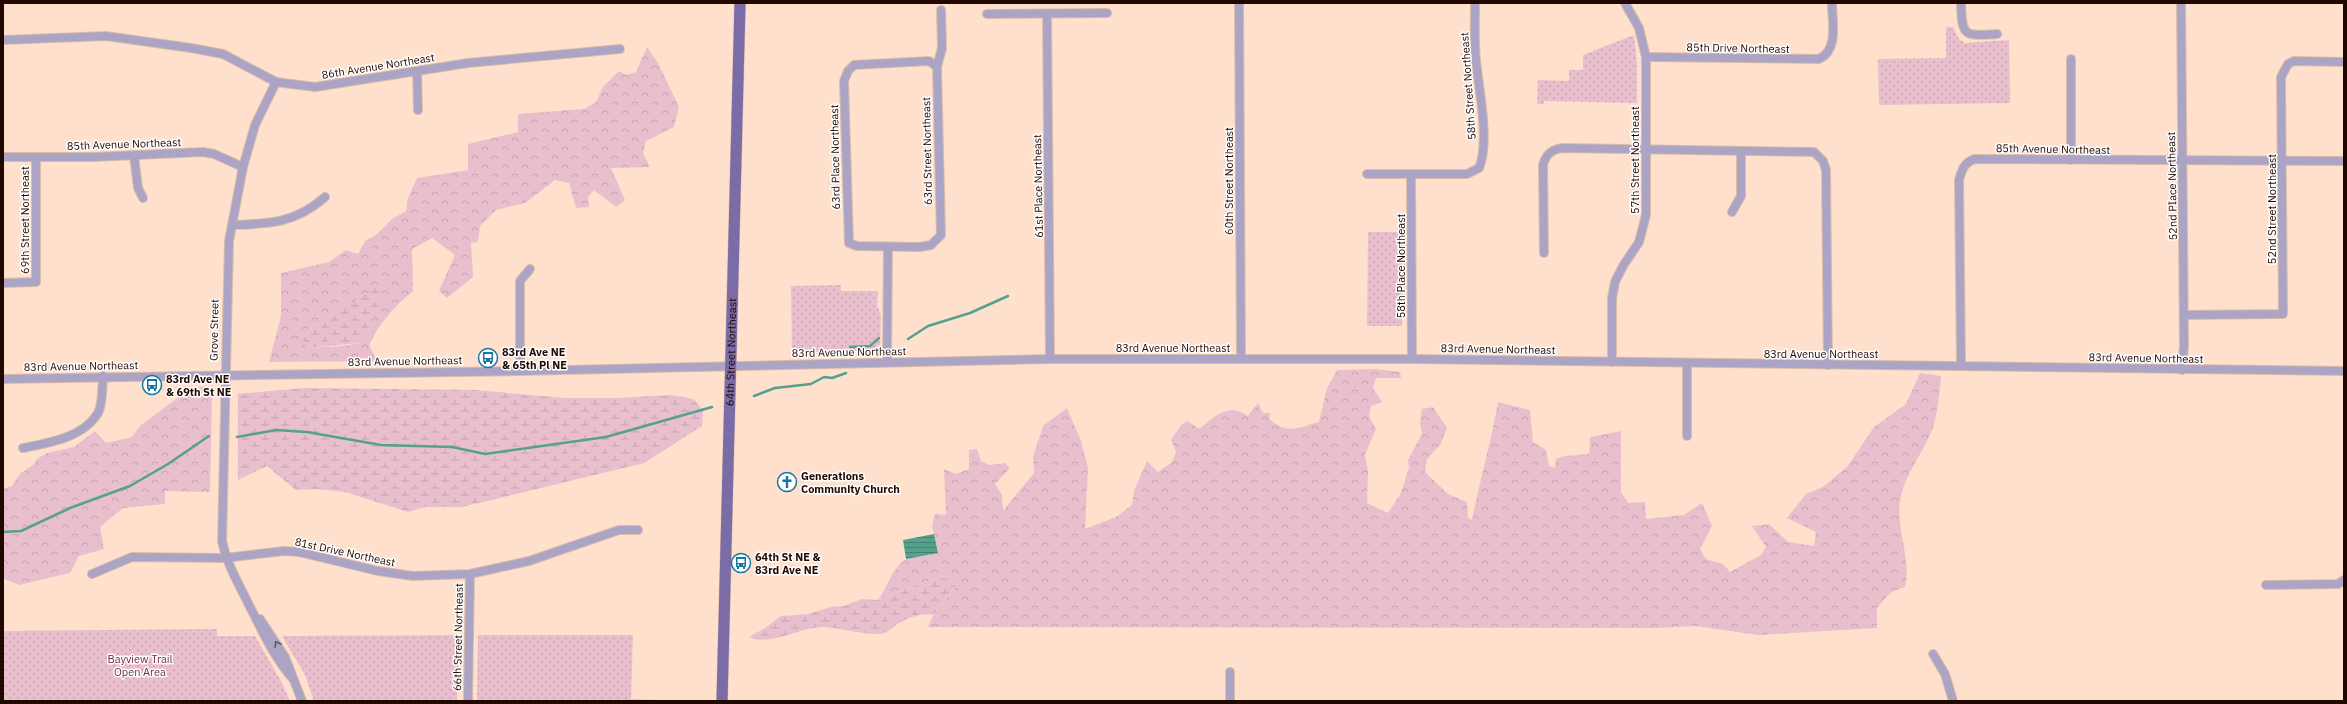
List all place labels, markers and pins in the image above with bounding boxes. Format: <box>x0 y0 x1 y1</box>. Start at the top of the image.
place label: 83rd Ave NE & 65th Pl NE <box>502 345 567 372</box>
bus stop icon: 83rd Ave NE & 65th Pl NE <box>477 347 499 369</box>
place label: 83rd Ave NE & 69th St NE <box>166 372 232 399</box>
bus stop icon: 83rd Ave NE & 69th St NE <box>141 374 163 396</box>
place label: Generations Community Church <box>801 469 900 496</box>
church icon: Generations Community Church <box>776 471 798 493</box>
place label: 64th St NE & 83rd Ave NE <box>755 550 820 577</box>
bus stop icon: 64th St NE & 83rd Ave NE <box>730 552 752 574</box>

